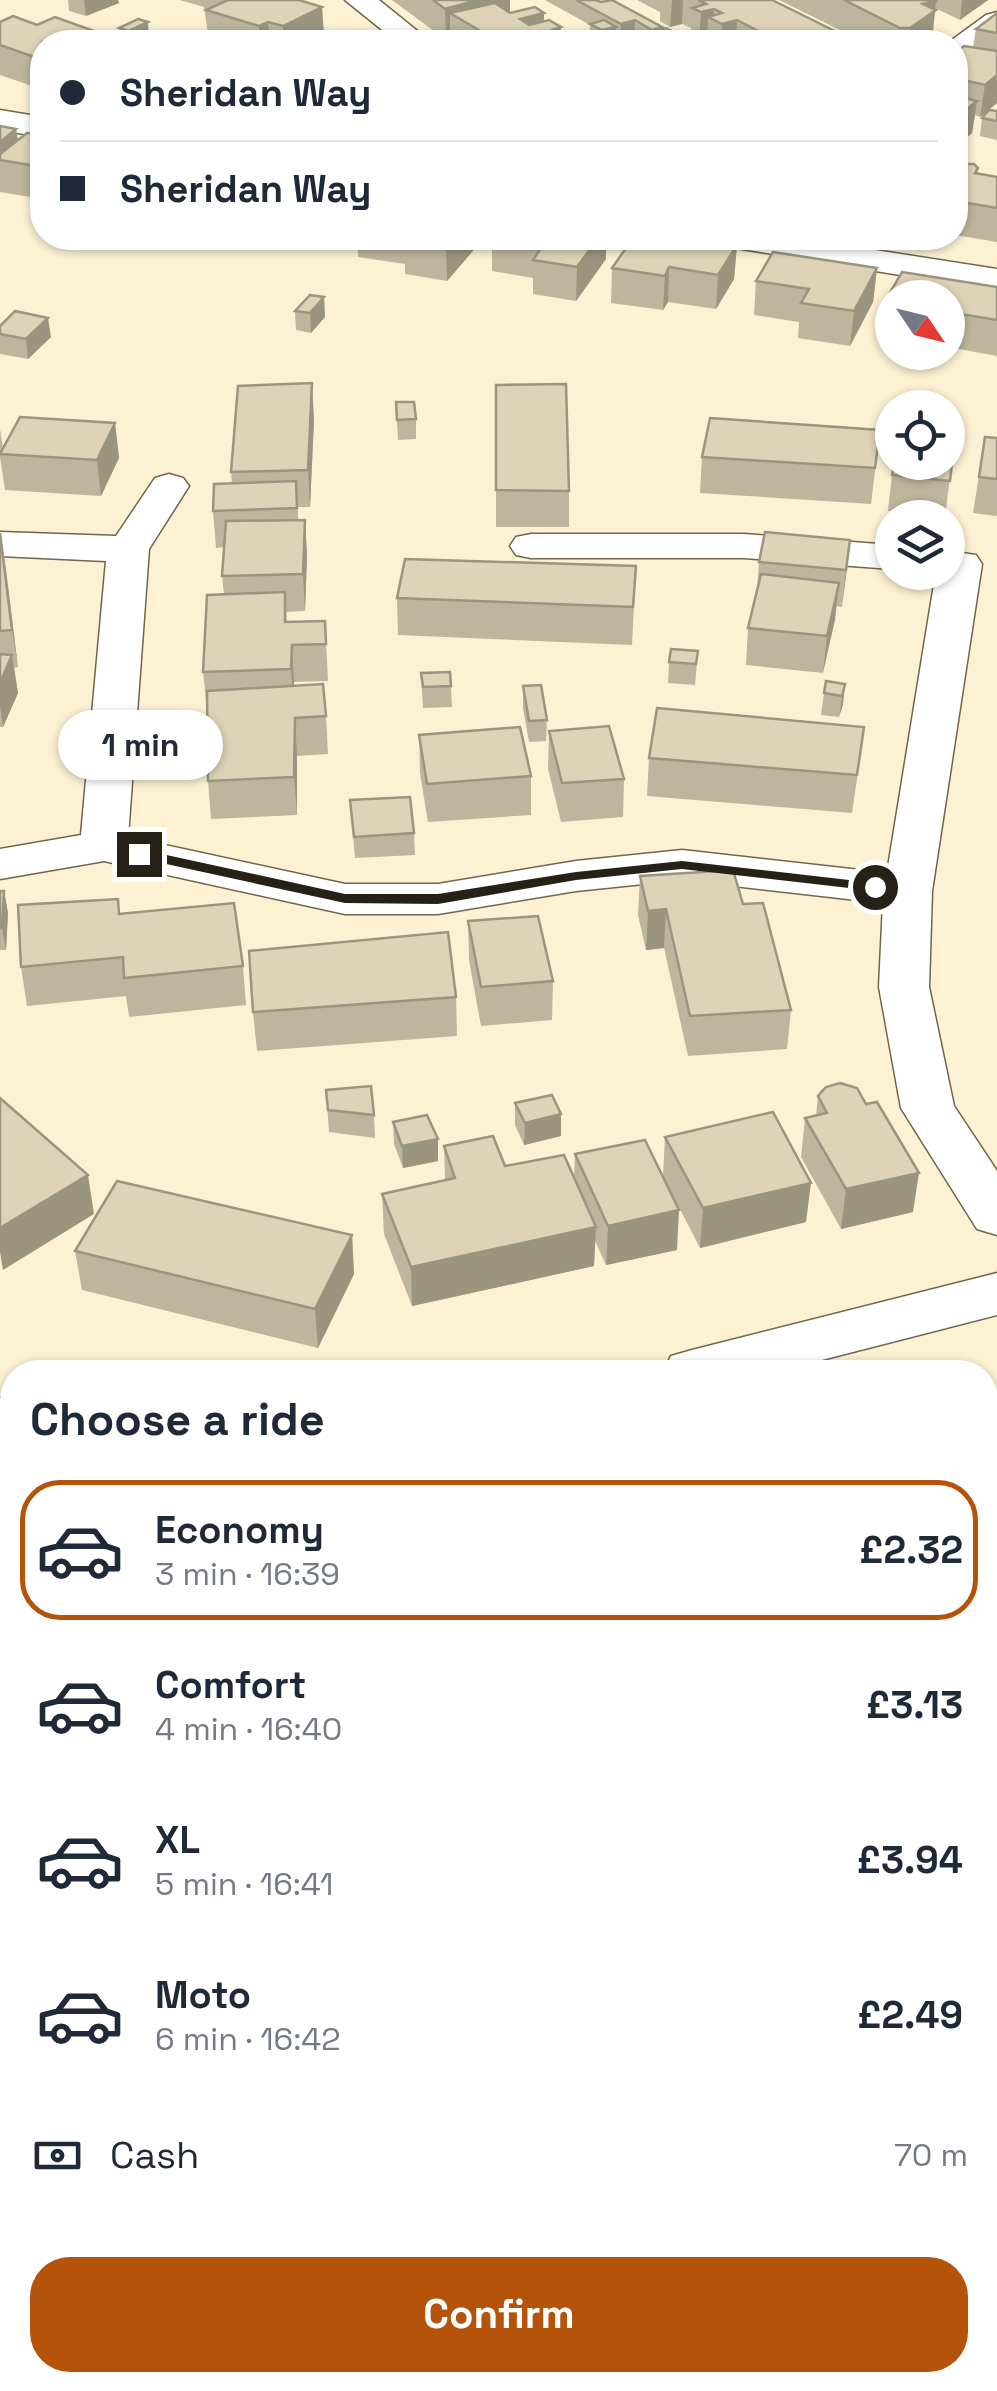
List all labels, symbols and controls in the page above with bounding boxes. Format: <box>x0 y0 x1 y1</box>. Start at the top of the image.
text: Sheridan Way <box>120 69 371 117</box>
text: Sheridan Way <box>120 165 371 213</box>
north arrow <box>875 280 965 370</box>
map controls <box>875 280 965 590</box>
button: locate <box>875 390 965 480</box>
button: layers <box>875 500 965 590</box>
callout: 1 min <box>56 709 222 779</box>
text: 1 min <box>101 725 180 765</box>
route end <box>117 832 162 877</box>
route start <box>853 865 898 910</box>
text: Choose a ride <box>30 1391 325 1448</box>
icon: car <box>35 1505 125 1595</box>
text: Economy <box>155 1506 324 1554</box>
text: £2.32 <box>859 1526 963 1574</box>
text: 3 min · 16:39 <box>155 1554 340 1594</box>
icon: car <box>35 1660 125 1750</box>
text: Comfort <box>155 1661 306 1709</box>
text: £3.13 <box>866 1681 963 1729</box>
text: 4 min · 16:40 <box>155 1709 342 1749</box>
icon: car <box>35 1815 125 1905</box>
text: XL <box>155 1816 200 1864</box>
text: £3.94 <box>857 1836 963 1884</box>
text: 5 min · 16:41 <box>155 1864 333 1904</box>
icon: car <box>35 1970 125 2060</box>
text: Moto <box>155 1971 251 2019</box>
text: £2.49 <box>857 1991 963 2039</box>
text: 6 min · 16:42 <box>155 2019 341 2059</box>
icon: cash <box>30 2128 85 2183</box>
text: Cash <box>110 2131 199 2179</box>
text: 70 m <box>894 2135 968 2175</box>
button: Confirm <box>30 2257 968 2372</box>

